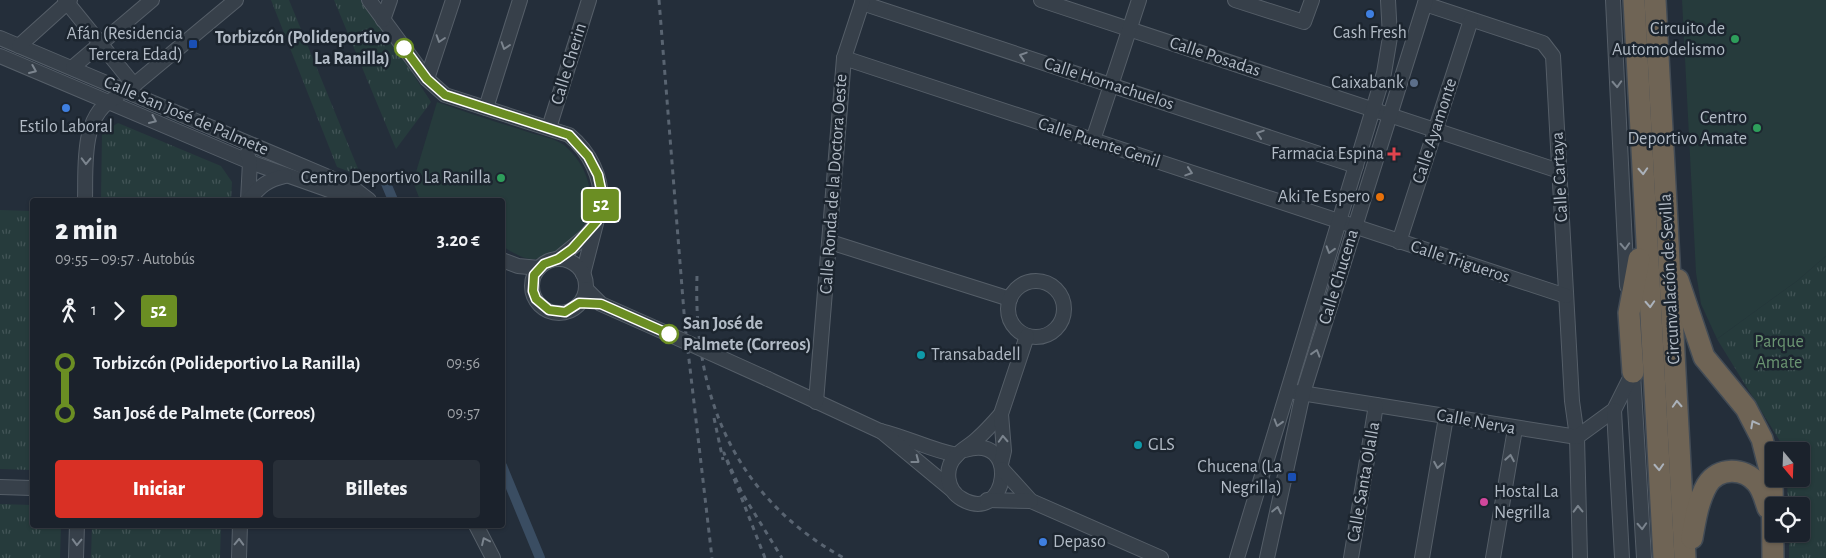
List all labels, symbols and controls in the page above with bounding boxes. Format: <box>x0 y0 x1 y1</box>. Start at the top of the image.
marker: Cash Fresh <box>1364 8 1376 20</box>
place label: Circuito de Automodelismo <box>1612 20 1725 59</box>
street label: Calle Cherin <box>548 21 590 107</box>
place label: Cash Fresh <box>1333 24 1407 42</box>
place label: Afán (Residencia Tercera Edad) <box>67 25 183 64</box>
place label: Torbizcón (Polideportivo La Ranilla) <box>215 29 390 68</box>
marker: Circuito de Automodelismo <box>1729 33 1741 45</box>
street label: Calle Posadas <box>1167 34 1263 80</box>
one-way arrow <box>436 35 446 43</box>
marker: Afán (Residencia Tercera Edad) <box>187 38 199 50</box>
marker: Torbizcón (Polideportivo La Ranilla) <box>394 38 414 58</box>
one-way arrow <box>501 42 511 50</box>
one-way arrow <box>1019 52 1027 62</box>
street label: Calle Hornachuelos <box>1042 54 1176 114</box>
one-way arrow <box>28 63 37 74</box>
street label: Calle San José de Palmete <box>101 73 271 159</box>
street label: Calle Ronda de la Doctora Oeste <box>817 73 851 295</box>
place label: Caixabank <box>1331 74 1405 92</box>
street label: Calle Ayamonte <box>1410 76 1460 186</box>
marker: Caixabank <box>1408 77 1420 89</box>
one-way arrow <box>1611 80 1622 88</box>
marker: Estilo Laboral <box>60 102 72 114</box>
place label: Centro Deportivo Amate <box>1627 109 1747 148</box>
one-way arrow <box>148 114 157 125</box>
street label: Calle Puente Genil <box>1036 115 1162 171</box>
place label: Estilo Laboral <box>19 118 113 136</box>
marker: Centro Deportivo Amate <box>1751 122 1763 134</box>
one-way arrow <box>1256 130 1265 140</box>
street label: Calle Cartaya <box>1549 131 1571 223</box>
place label: Farmacia Espina <box>1271 145 1384 163</box>
marker: Farmacia Espina <box>1388 148 1400 160</box>
one-way arrow <box>81 158 91 165</box>
one-way arrow <box>1184 167 1193 177</box>
one-way arrow <box>1638 167 1649 175</box>
place label: Centro Deportivo La Ranilla <box>301 169 491 187</box>
marker: Centro Deportivo La Ranilla <box>495 172 507 184</box>
place label: Aki Te Espero <box>1278 188 1370 206</box>
line badge: 52 <box>578 189 624 221</box>
marker: Aki Te Espero <box>1374 191 1386 203</box>
street label: Circunvalación de Sevilla <box>1657 193 1683 365</box>
text: 52 <box>593 196 609 214</box>
text: 2 min <box>55 217 118 245</box>
street label: Calle Chucena <box>1316 227 1362 327</box>
text: 3.20 € <box>437 231 480 250</box>
street label: Calle Trigueros <box>1408 237 1512 287</box>
one-way arrow <box>1620 242 1631 250</box>
one-way arrow <box>1326 246 1336 254</box>
text: 09:55 – 09:57 · Autobús <box>55 251 195 267</box>
icon: walk <box>55 297 83 325</box>
icon: forward <box>105 297 133 325</box>
one-way arrow <box>1645 301 1656 309</box>
text: 1 <box>91 302 97 318</box>
text: 52 <box>151 302 167 320</box>
place label: San José de Palmete (Correos) <box>683 315 811 354</box>
marker: San José de Palmete (Correos) <box>659 324 679 344</box>
park label: Parque Amate <box>1754 333 1804 372</box>
place label: Transabadell <box>931 346 1021 364</box>
marker: Transabadell <box>915 349 927 361</box>
one-way arrow <box>1310 349 1320 357</box>
text: Torbizcón (Polideportivo La Ranilla) <box>93 354 361 373</box>
text: 09:56 <box>446 355 480 371</box>
one-way arrow <box>1672 400 1683 408</box>
text: San José de Palmete (Correos) <box>93 404 316 423</box>
text: 09:57 <box>447 405 480 421</box>
street label: Calle Nerva <box>1435 406 1517 438</box>
one-way arrow <box>1274 418 1284 426</box>
street label: Calle Santa Olalla <box>1345 420 1383 544</box>
one-way arrow <box>1750 420 1760 429</box>
one-way arrow <box>998 435 1009 443</box>
place label: GLS <box>1148 436 1175 454</box>
marker: GLS <box>1132 439 1144 451</box>
north arrow <box>1765 442 1810 488</box>
map controls <box>1765 442 1810 542</box>
one-way arrow <box>1504 454 1514 463</box>
one-way arrow <box>910 455 919 463</box>
place label: Chucena (La Negrilla) <box>1197 458 1282 497</box>
button: Iniciar <box>55 460 263 518</box>
button: Billetes <box>273 460 480 518</box>
one-way arrow <box>1433 461 1443 469</box>
one-way arrow <box>1653 463 1664 471</box>
marker: Chucena (La Negrilla) <box>1286 471 1298 483</box>
place label: Hostal La Negrilla <box>1494 483 1559 522</box>
marker: Hostal La Negrilla <box>1478 496 1490 508</box>
button: locate <box>1765 497 1810 542</box>
one-way arrow <box>1573 505 1584 513</box>
one-way arrow <box>1271 506 1282 515</box>
one-way arrow <box>1636 522 1647 530</box>
place label: Depaso <box>1053 533 1106 551</box>
marker: Depaso <box>1037 536 1049 548</box>
one-way arrow <box>234 537 244 545</box>
one-way arrow <box>481 537 491 546</box>
one-way arrow <box>71 538 82 546</box>

